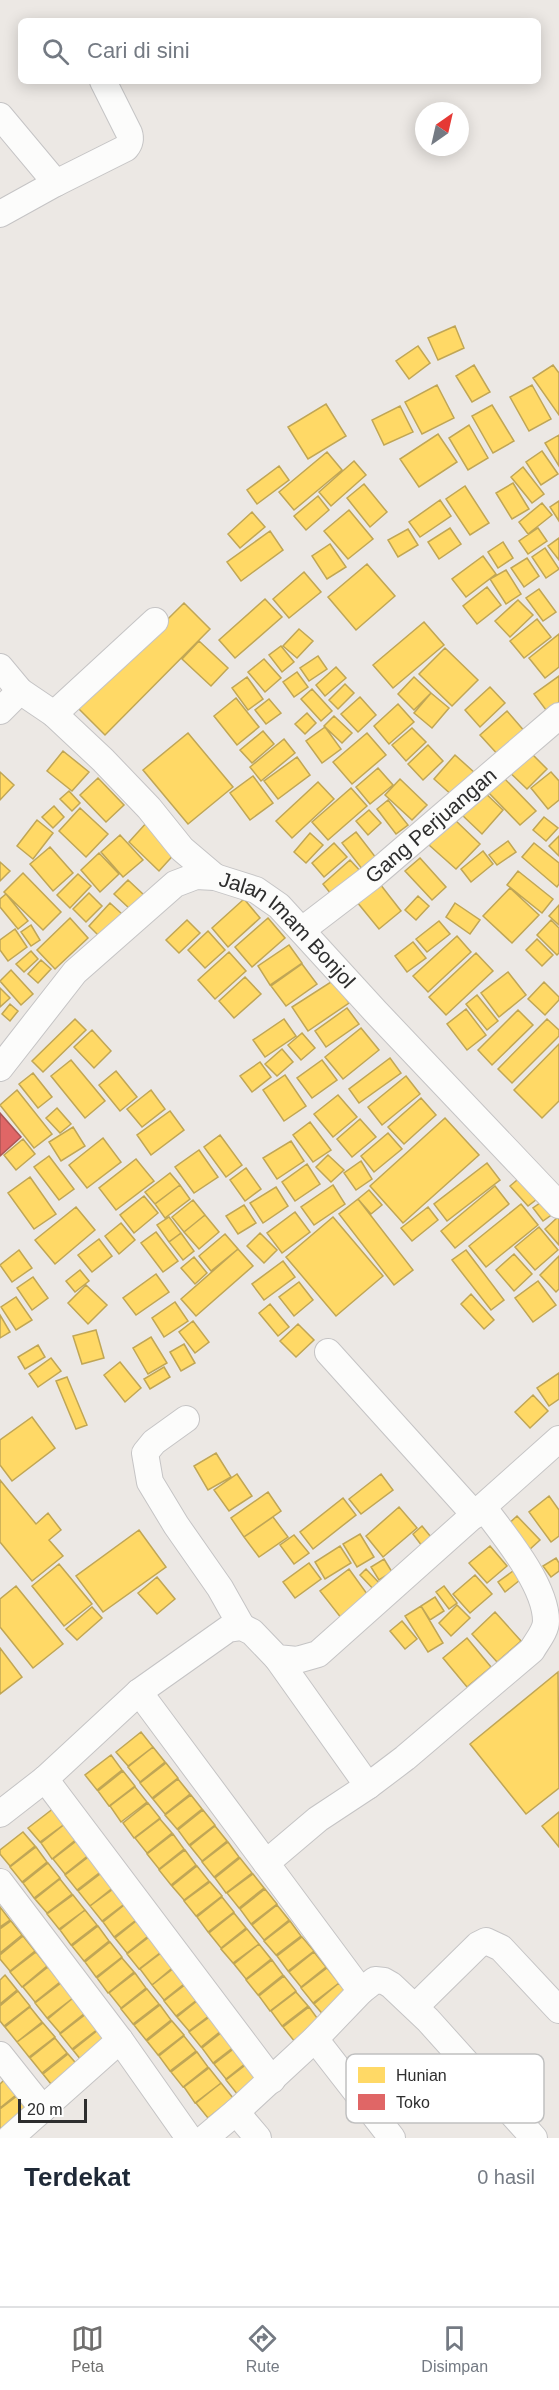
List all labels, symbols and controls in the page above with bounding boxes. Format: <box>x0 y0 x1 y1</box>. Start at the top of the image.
search box <box>18 18 541 84</box>
icon: search <box>39 35 72 68</box>
text: Cari di sini <box>87 38 190 63</box>
north arrow <box>415 102 469 156</box>
street label: Gang Perjuangan <box>361 763 501 888</box>
street label: Jalan Imam Bonjol <box>216 867 360 992</box>
legend <box>346 2054 544 2123</box>
text: Hunian <box>396 2067 447 2084</box>
text: Toko <box>396 2094 430 2111</box>
scale bar <box>18 2096 87 2124</box>
text: 20 m <box>27 2101 63 2118</box>
text: Terdekat <box>24 2162 130 2192</box>
text: 0 hasil <box>477 2166 535 2188</box>
tab: Peta <box>71 2322 104 2376</box>
tab: Rute <box>246 2322 280 2376</box>
tab: Disimpan <box>421 2322 488 2376</box>

